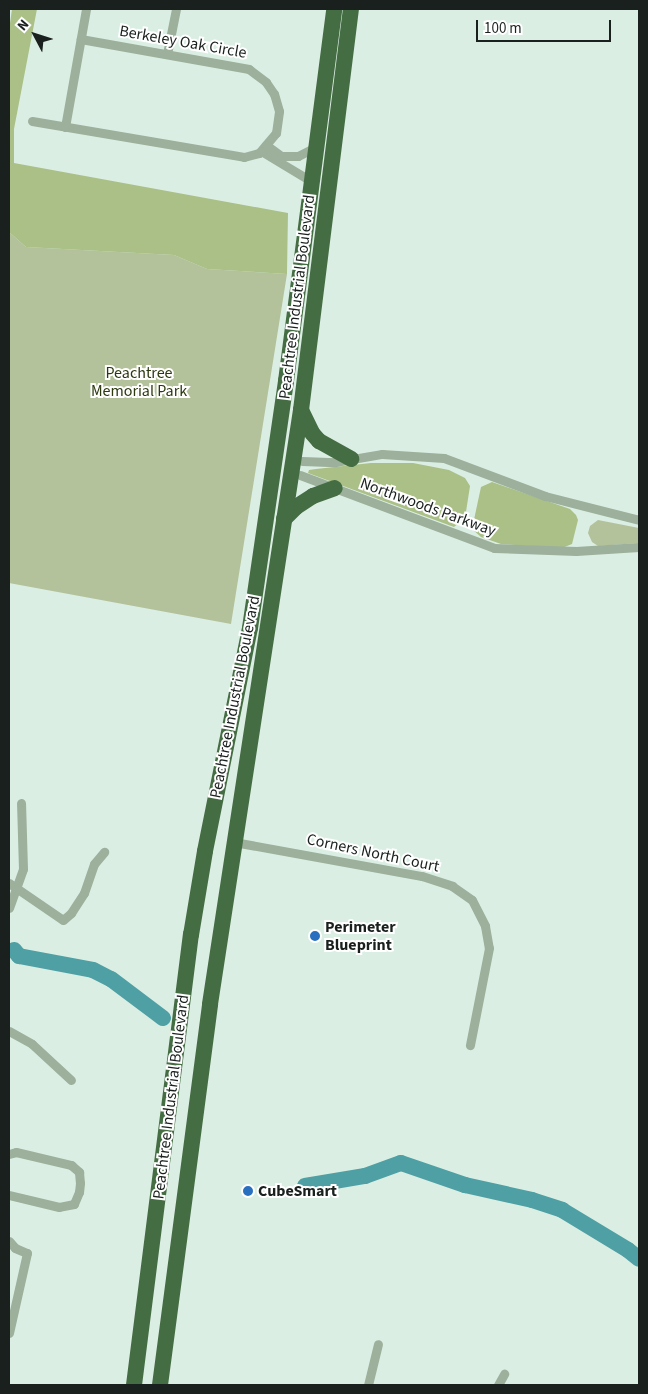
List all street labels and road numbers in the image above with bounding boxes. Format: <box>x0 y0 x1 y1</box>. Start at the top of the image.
street label: Berkeley Oak Circle <box>118 21 248 63</box>
street label: Peachtree Industrial Boulevard <box>275 194 319 400</box>
street label: Northwoods Parkway <box>358 474 498 540</box>
street label: Peachtree Industrial Boulevard <box>206 594 264 800</box>
street label: Corners North Court <box>305 830 441 876</box>
street label: Peachtree Industrial Boulevard <box>149 994 193 1200</box>

